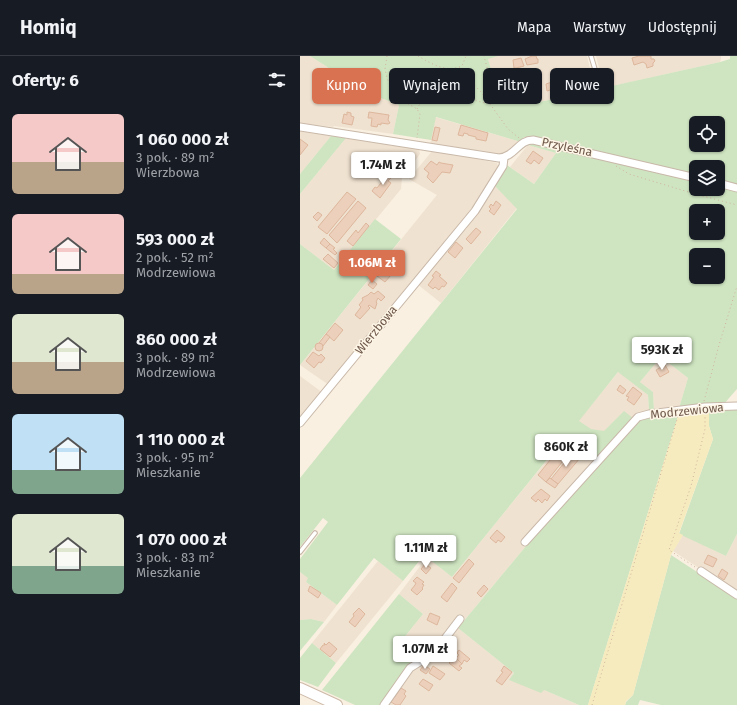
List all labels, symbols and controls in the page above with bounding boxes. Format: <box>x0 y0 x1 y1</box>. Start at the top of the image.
text: Homiq <box>20 16 77 39</box>
text: Mapa <box>517 19 551 36</box>
text: Warstwy <box>573 19 626 36</box>
text: Udostępnij <box>648 19 717 36</box>
chip: Kupno <box>312 68 381 104</box>
chip: Wynajem <box>389 68 475 104</box>
chip: Filtry <box>483 68 542 104</box>
chip: Nowe <box>550 68 614 104</box>
icon: filters <box>266 69 288 91</box>
text: Oferty: 6 <box>12 70 79 91</box>
map controls <box>689 116 725 284</box>
button: locate <box>689 116 725 152</box>
text: 1 060 000 zł <box>136 129 229 150</box>
icon: home <box>44 130 92 178</box>
street label: Przyleśna <box>540 135 594 159</box>
text: 3 pok. · 89 m² <box>136 150 215 165</box>
pin: 1.74M zł <box>342 152 424 186</box>
text: 1.74M zł <box>360 157 406 172</box>
button: layers <box>689 160 725 196</box>
text: Wierzbowa <box>136 165 200 180</box>
button: + <box>689 204 725 240</box>
text: 593 000 zł <box>136 229 214 250</box>
icon: home <box>44 230 92 278</box>
button: − <box>689 248 725 284</box>
text: 2 pok. · 52 m² <box>136 250 214 265</box>
pin: 1.06M zł <box>331 250 413 284</box>
text: 1.06M zł <box>348 255 396 270</box>
text: Modrzewiowa <box>136 265 216 280</box>
street label: Wierzbowa <box>352 303 400 357</box>
text: 860 000 zł <box>136 329 217 350</box>
icon: home <box>44 330 92 378</box>
pin: 593K zł <box>625 337 699 371</box>
text: 593K zł <box>641 342 683 357</box>
text: 3 pok. · 89 m² <box>136 350 215 365</box>
text: Modrzewiowa <box>136 365 216 380</box>
street label: Modrzewiowa <box>650 400 724 422</box>
text: 1 110 000 zł <box>136 429 225 450</box>
icon: home <box>44 430 92 478</box>
pin: 860K zł <box>529 434 603 468</box>
text: 860K zł <box>544 439 588 454</box>
text: 3 pok. · 95 m² <box>136 450 214 465</box>
text: Mieszkanie <box>136 465 201 480</box>
text: 1 070 000 zł <box>136 529 227 550</box>
icon: home <box>44 530 92 578</box>
pin: 1.11M zł <box>385 535 467 569</box>
text: 1.11M zł <box>404 540 448 555</box>
text: 3 pok. · 83 m² <box>136 550 214 565</box>
text: Mieszkanie <box>136 565 201 580</box>
pin: 1.07M zł <box>384 636 466 670</box>
text: 1.07M zł <box>402 641 448 656</box>

